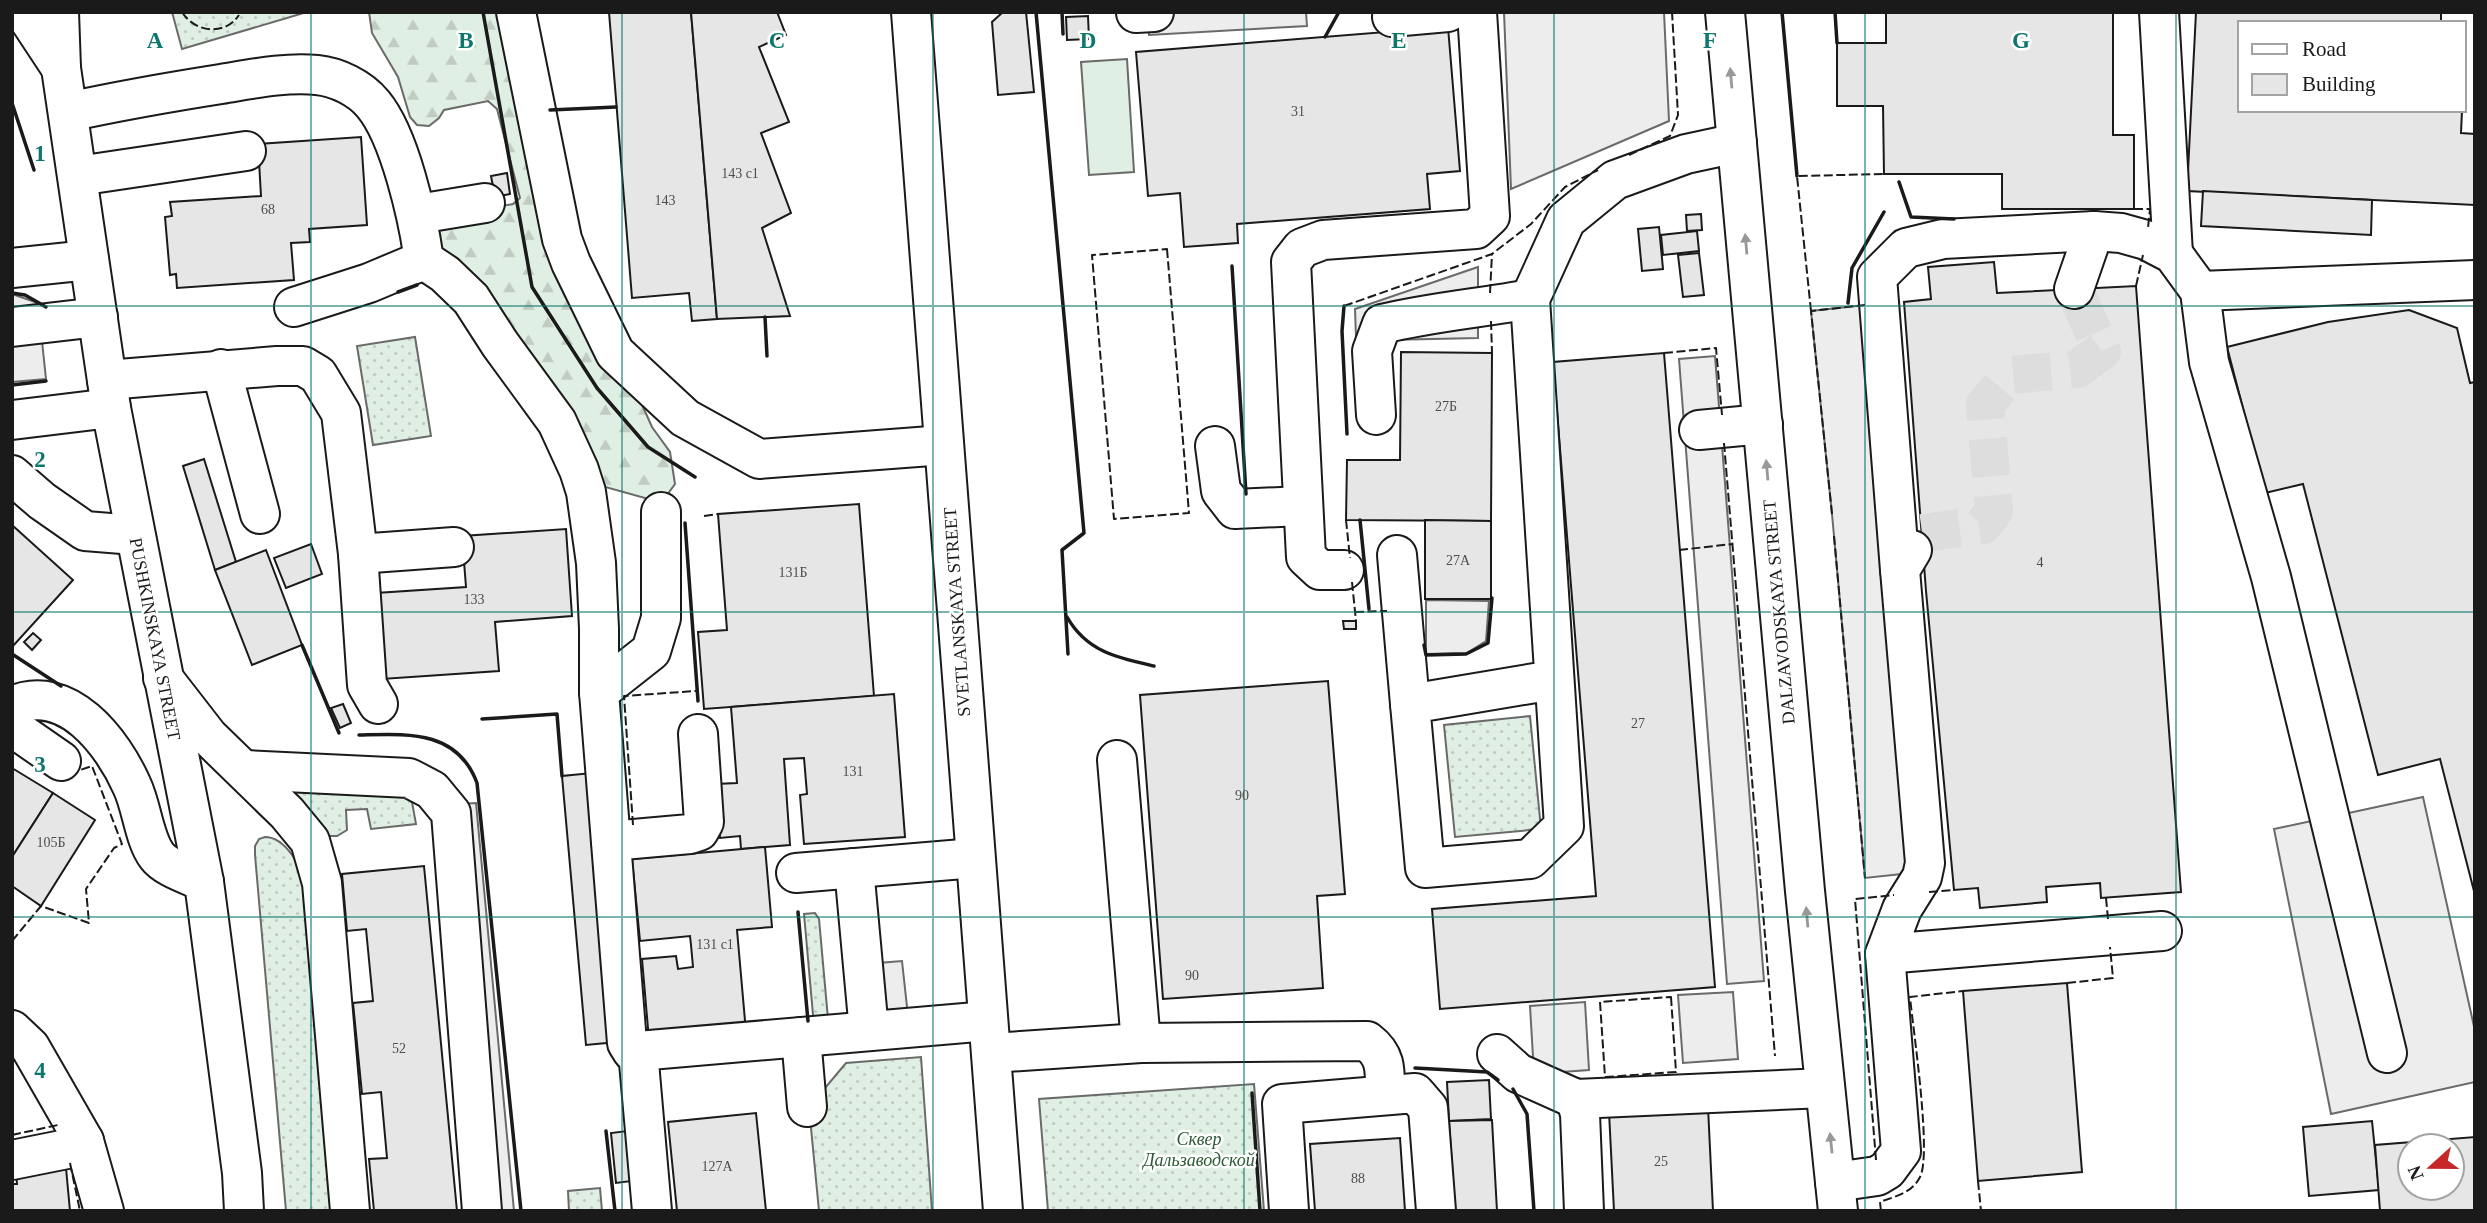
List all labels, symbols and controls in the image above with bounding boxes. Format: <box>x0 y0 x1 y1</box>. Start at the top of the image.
legend <box>2238 21 2466 112</box>
text: A <box>147 28 164 53</box>
text: B <box>458 28 474 53</box>
text: C <box>769 28 785 53</box>
text: D <box>1080 28 1096 53</box>
text: E <box>1391 28 1407 53</box>
text: F <box>1703 28 1717 53</box>
text: G <box>2012 28 2030 53</box>
text: Road <box>2302 37 2347 61</box>
one-way arrow <box>1725 67 1736 89</box>
text: Building <box>2302 72 2376 96</box>
house number: 31 <box>1291 104 1305 119</box>
text: 1 <box>34 141 46 166</box>
house number: 143 с1 <box>721 166 759 181</box>
house number: 143 <box>655 193 676 208</box>
house number: 68 <box>261 202 275 217</box>
one-way arrow <box>1741 233 1752 255</box>
house number: 27Б <box>1435 399 1457 414</box>
text: 2 <box>34 447 46 472</box>
one-way arrow <box>1761 459 1772 481</box>
street label: DALZAVODSKAYA STREET <box>1759 499 1799 725</box>
street label: SVETLANSKAYA STREET <box>940 507 974 717</box>
street label: PUSHKINSKAYA STREET <box>126 536 184 742</box>
house number: 27А <box>1446 553 1471 568</box>
house number: 4 <box>2037 555 2044 570</box>
house number: 131Б <box>778 565 808 580</box>
house number: 133 <box>464 592 485 607</box>
house number: 27 <box>1631 716 1645 731</box>
text: 3 <box>34 752 46 777</box>
house number: 131 <box>843 764 864 779</box>
house number: 90 <box>1235 788 1249 803</box>
house number: 105Б <box>36 835 66 850</box>
one-way arrow <box>1801 906 1812 928</box>
house number: 131 с1 <box>696 937 734 952</box>
house number: 90 <box>1185 968 1199 983</box>
house number: 52 <box>392 1041 406 1056</box>
text: 4 <box>34 1058 46 1083</box>
park label: Сквер Дальзаводской <box>1141 1129 1255 1170</box>
one-way arrow <box>1825 1132 1836 1154</box>
north arrow <box>2396 1132 2466 1202</box>
house number: 25 <box>1654 1154 1668 1169</box>
house number: 127А <box>701 1159 733 1174</box>
text: N <box>2403 1162 2428 1183</box>
house number: 88 <box>1351 1171 1365 1186</box>

